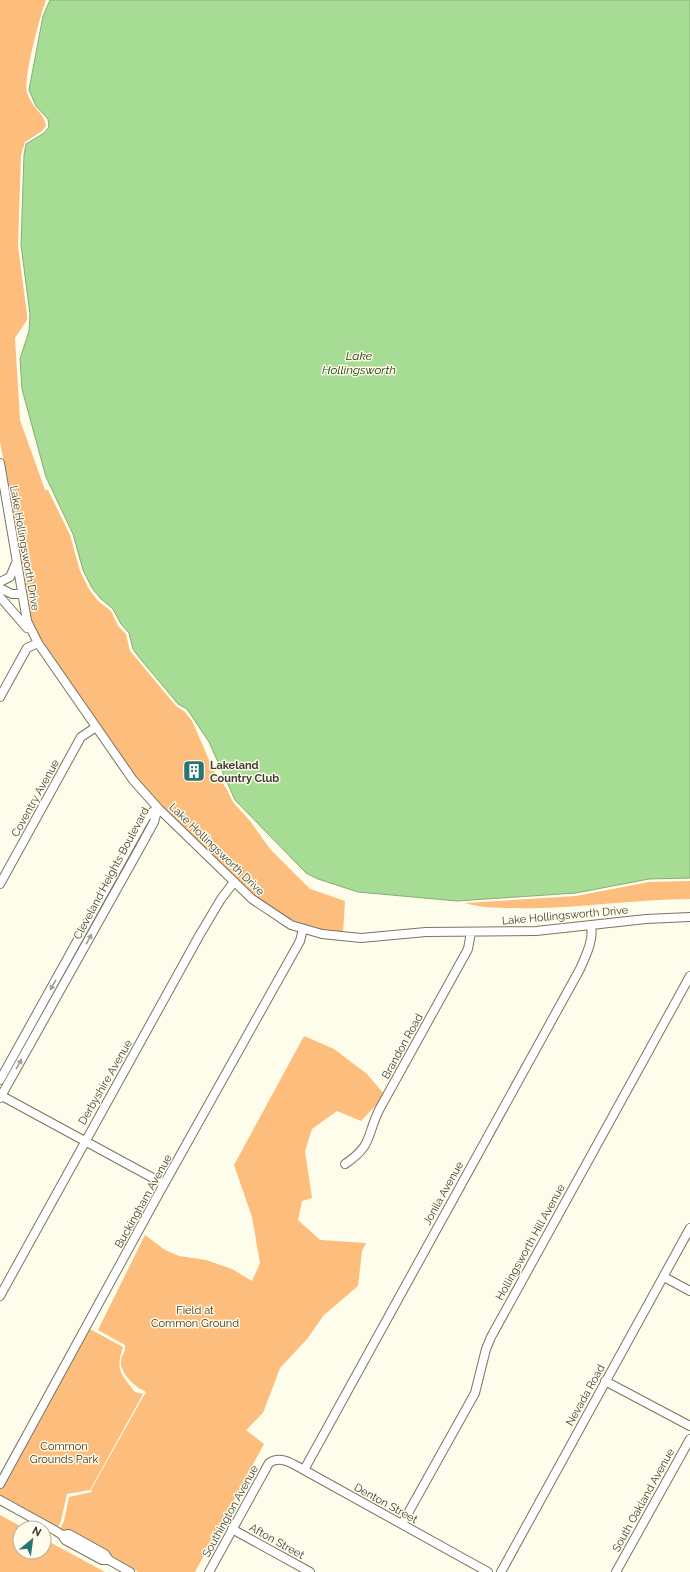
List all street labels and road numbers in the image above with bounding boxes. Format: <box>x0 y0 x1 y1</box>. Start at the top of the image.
street label: Lake Hollingsworth Drive <box>7 484 42 612</box>
street label: Coventry Avenue <box>9 757 62 839</box>
street label: Lake Hollingsworth Drive <box>167 801 267 898</box>
street label: Cleveland Heights Boulevard <box>71 805 152 942</box>
street label: Lake Hollingsworth Drive <box>501 903 629 928</box>
street label: Brandon Road <box>379 1011 426 1081</box>
street label: Derbyshire Avenue <box>76 1037 135 1127</box>
street label: Buckingham Avenue <box>112 1152 175 1250</box>
street label: Jonila Avenue <box>421 1159 466 1227</box>
street label: Hollingsworth Hill Avenue <box>493 1181 568 1303</box>
street label: Nevada Road <box>563 1362 608 1428</box>
street label: South Oakland Avenue <box>610 1446 678 1554</box>
street label: Southington Avenue <box>200 1463 261 1559</box>
street label: Denton Street <box>352 1481 420 1526</box>
street label: Afton Street <box>247 1521 307 1562</box>

